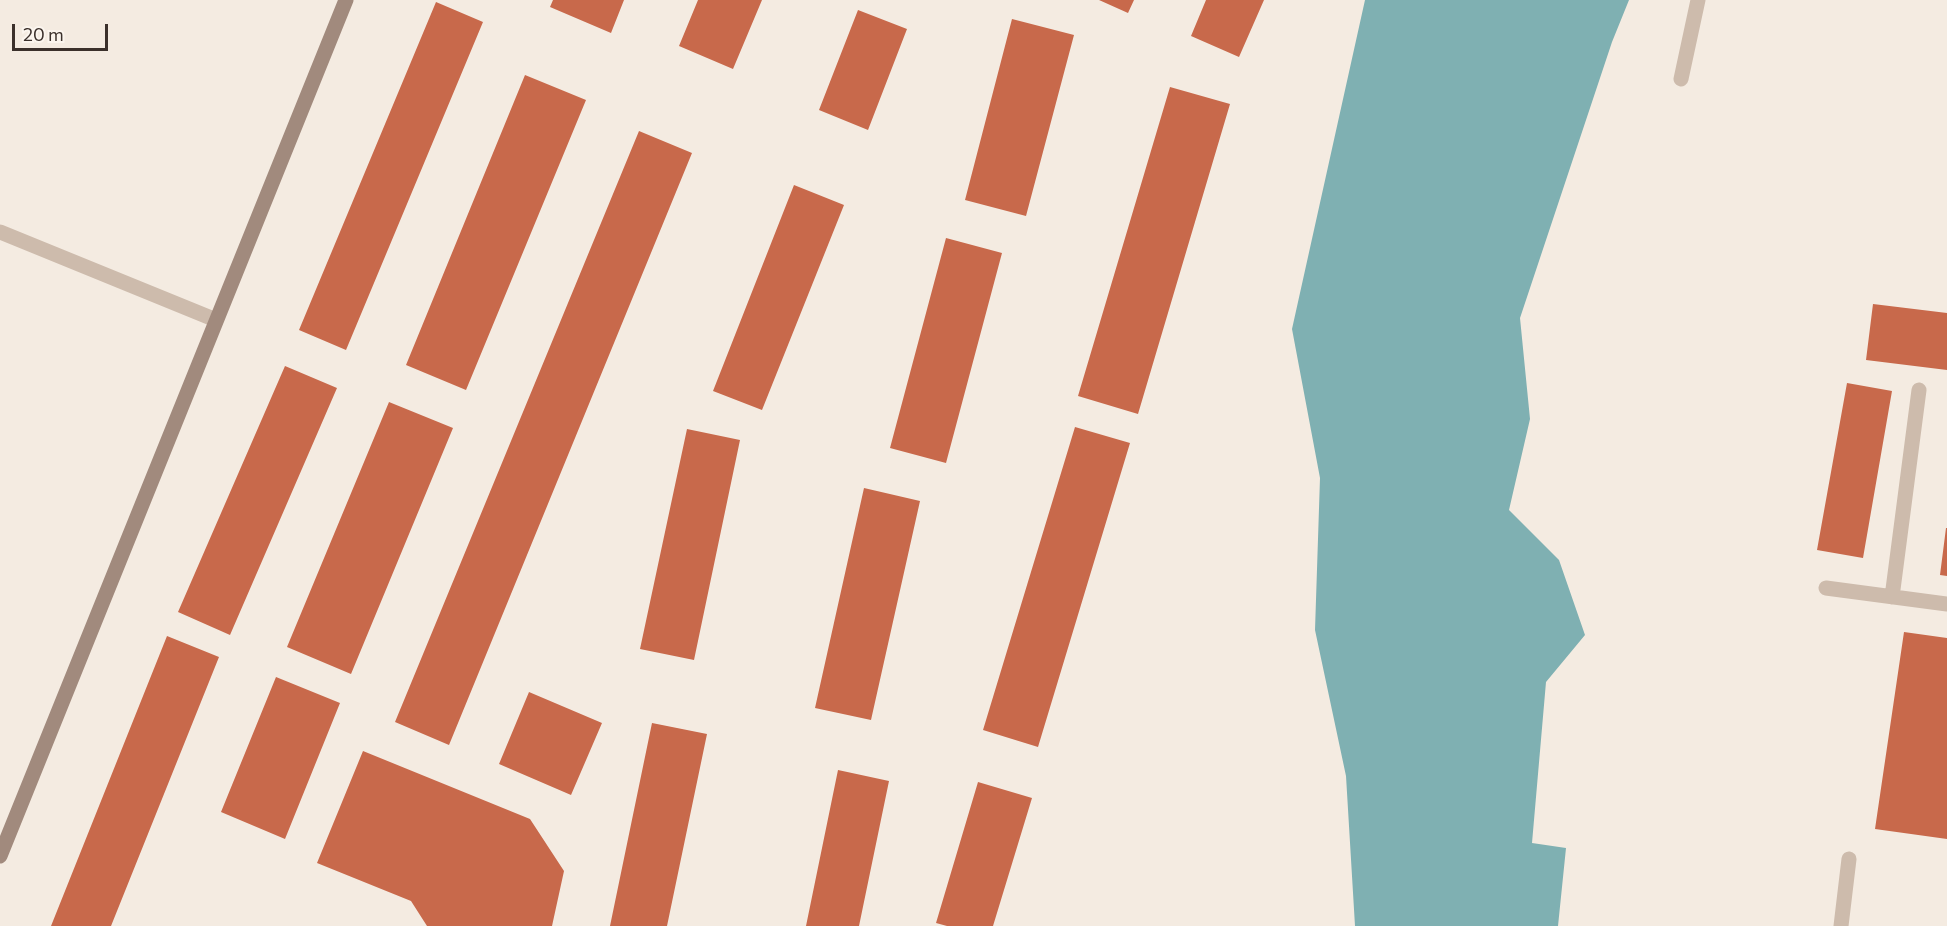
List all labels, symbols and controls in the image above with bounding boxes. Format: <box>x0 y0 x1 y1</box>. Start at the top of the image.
scale bar <box>15 12 111 50</box>
text: 20 m <box>23 23 64 45</box>

